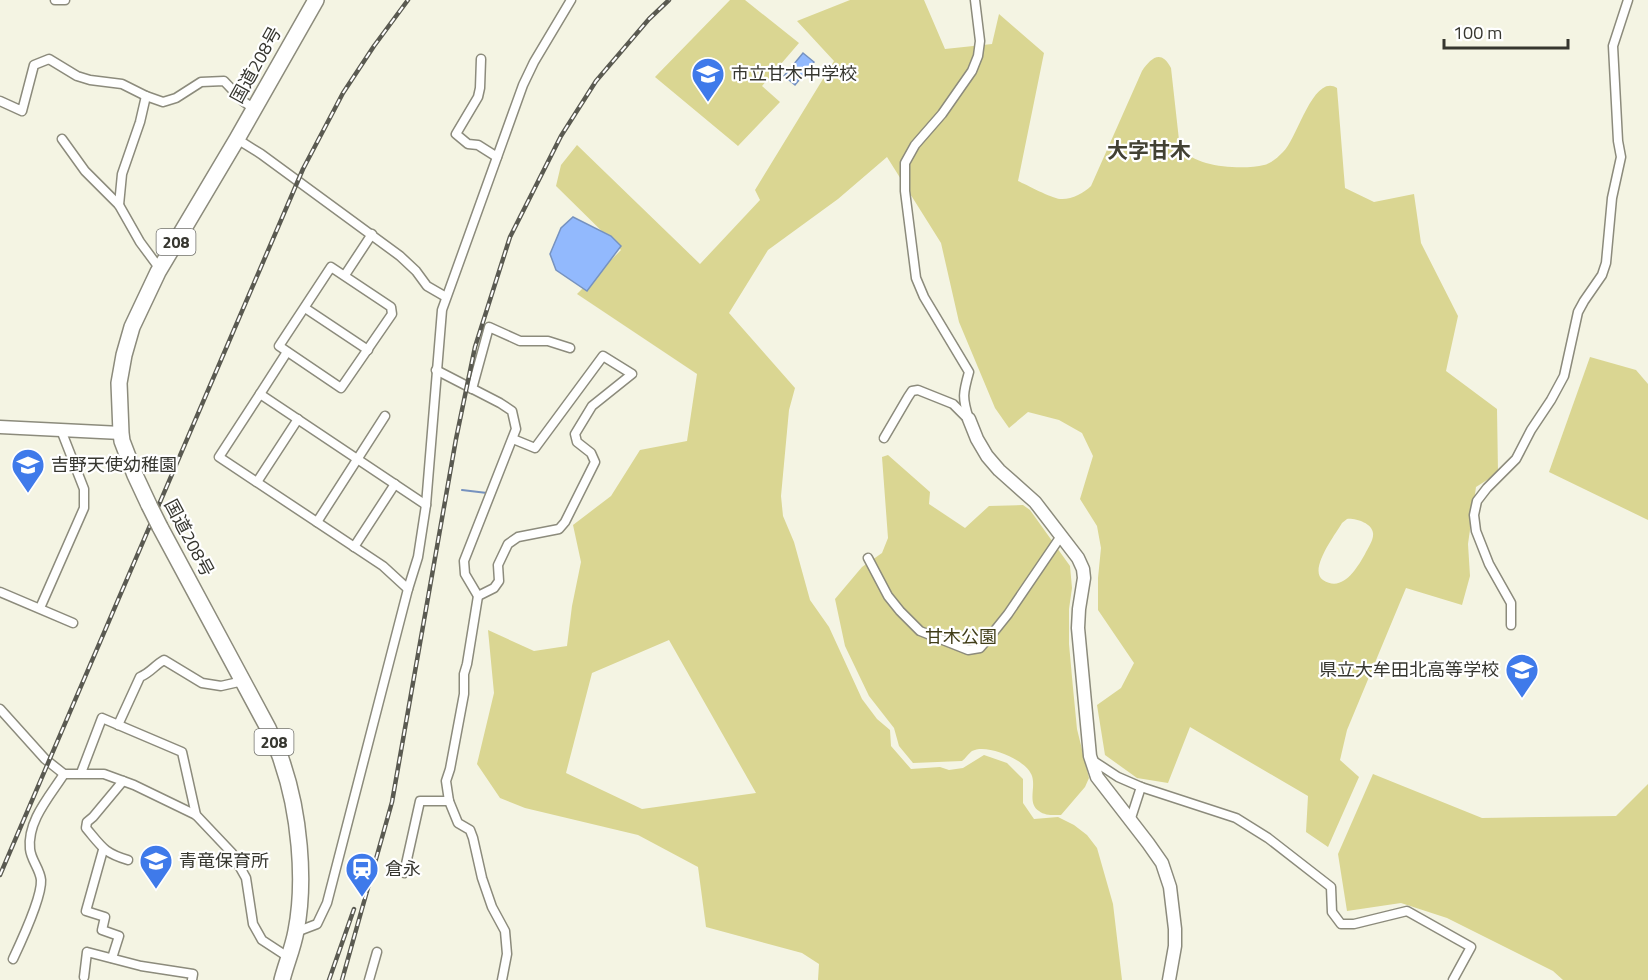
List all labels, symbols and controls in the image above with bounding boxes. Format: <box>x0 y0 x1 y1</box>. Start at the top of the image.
scale bar <box>1444 12 1568 50</box>
text: 100 m <box>1453 19 1502 46</box>
street label: 国道208号 <box>223 21 288 108</box>
school or university icon: 市立甘木中学校 <box>690 56 726 103</box>
place label: 市立甘木中学校 <box>731 60 857 87</box>
district label: 大字甘木 <box>1107 134 1191 166</box>
road number: 208 <box>156 229 195 255</box>
school or university icon: 吉野天使幼稚園 <box>10 447 46 494</box>
place label: 吉野天使幼稚園 <box>51 451 177 478</box>
street label: 国道208号 <box>158 494 221 581</box>
park label: 甘木公園 <box>925 623 997 650</box>
school or university icon: 県立大牟田北高等学校 <box>1504 652 1540 699</box>
place label: 県立大牟田北高等学校 <box>1319 656 1499 683</box>
road number: 208 <box>254 729 294 755</box>
school or university icon: 青竜保育所 <box>138 843 174 890</box>
place label: 青竜保育所 <box>179 847 269 874</box>
station icon: 倉永 <box>344 851 380 898</box>
place label: 倉永 <box>385 855 421 882</box>

